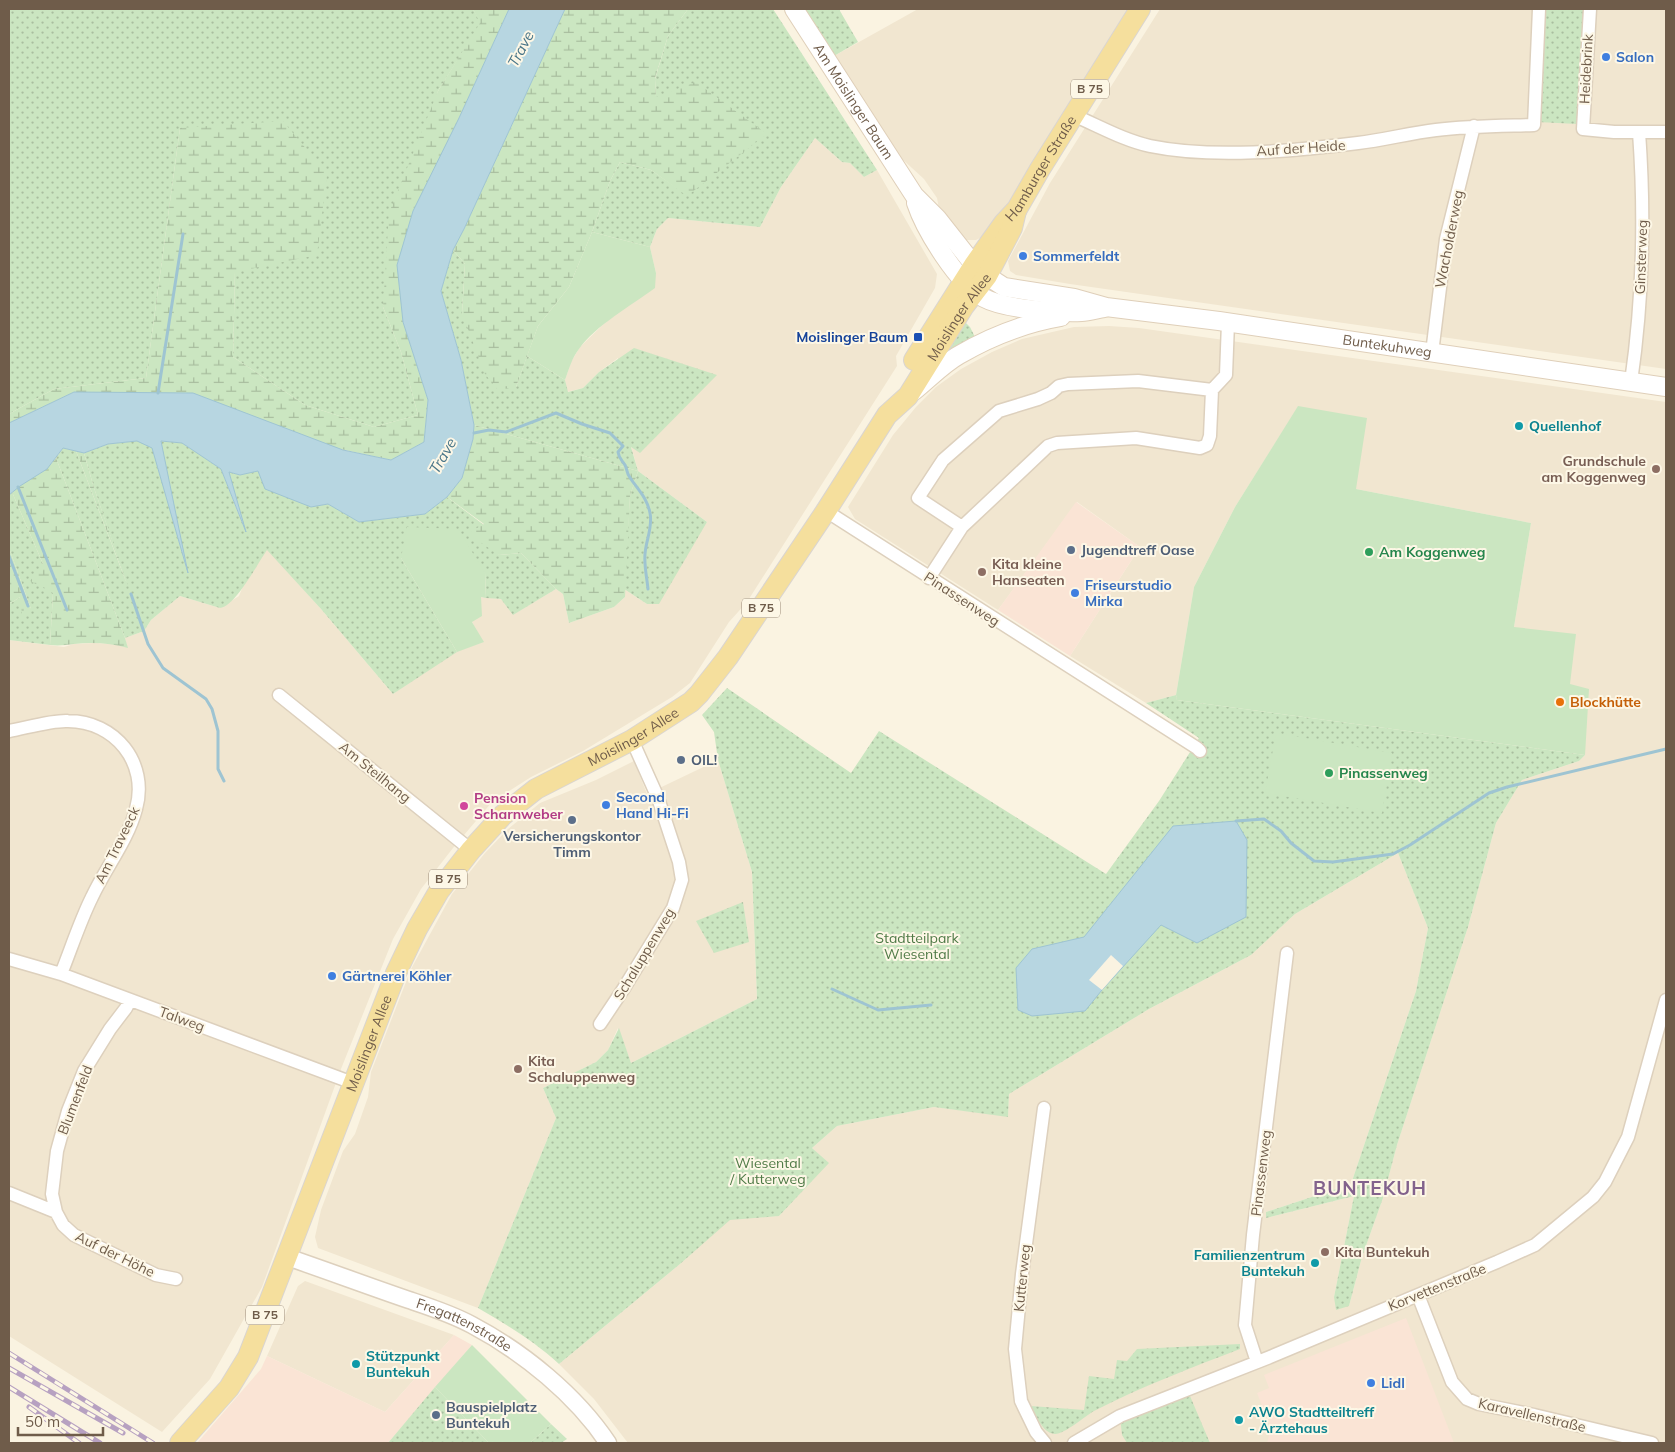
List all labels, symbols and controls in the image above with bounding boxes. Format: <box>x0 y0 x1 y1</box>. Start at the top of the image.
water label: Trave <box>503 27 538 70</box>
street label: Heidebrink <box>1575 33 1597 104</box>
street label: Am Moislinger Baum <box>810 40 898 163</box>
place label: Salon <box>1616 48 1654 66</box>
marker: Salon <box>1600 51 1612 63</box>
road number: B 75 <box>1071 80 1109 98</box>
street label: Hamburger Straße <box>1001 112 1080 225</box>
street label: Auf der Heide <box>1256 136 1346 160</box>
street label: Wacholderweg <box>1431 189 1467 289</box>
street label: Ginsterweg <box>1631 219 1651 295</box>
place label: Sommerfeldt <box>1033 247 1120 265</box>
marker: Sommerfeldt <box>1017 250 1029 262</box>
street label: Moislinger Allee <box>923 269 995 364</box>
place label: Moislinger Baum <box>796 328 908 346</box>
street label: Buntekuhweg <box>1341 330 1433 361</box>
marker: Moislinger Baum <box>912 331 924 343</box>
place label: Quellenhof <box>1529 417 1602 435</box>
marker: Quellenhof <box>1513 420 1525 432</box>
water label: Trave <box>425 434 460 477</box>
place label: Grundschule am Koggenweg <box>1541 452 1646 486</box>
marker: Grundschule am Koggenweg <box>1650 463 1662 475</box>
place label: Jugendtreff Oase <box>1081 541 1195 559</box>
place label: Am Koggenweg <box>1379 543 1485 561</box>
marker: Jugendtreff Oase <box>1065 544 1077 556</box>
marker: Am Koggenweg <box>1363 546 1375 558</box>
place label: Kita kleine Hanseaten <box>992 555 1065 589</box>
marker: Kita kleine Hanseaten <box>976 566 988 578</box>
street label: Pinassenweg <box>921 568 1003 630</box>
place label: Friseurstudio Mirka <box>1085 576 1172 610</box>
marker: Friseurstudio Mirka <box>1069 587 1081 599</box>
road number: B 75 <box>742 598 780 618</box>
place label: Blockhütte <box>1570 693 1641 711</box>
marker: Blockhütte <box>1554 696 1566 708</box>
street label: Moislinger Allee <box>585 703 682 770</box>
street label: Am Steilhang <box>335 738 415 806</box>
place label: OIL! <box>691 751 717 769</box>
marker: OIL! <box>675 754 687 766</box>
place label: Pinassenweg <box>1339 764 1428 782</box>
marker: Pinassenweg <box>1323 767 1335 779</box>
place label: Second Hand Hi-Fi <box>616 788 689 822</box>
place label: Pension Scharnweber <box>474 789 563 823</box>
marker: Second Hand Hi-Fi <box>600 799 612 811</box>
marker: Pension Scharnweber <box>458 800 470 812</box>
street label: Am Traveeck <box>91 803 144 887</box>
marker: Versicherungskontor Timm <box>566 814 578 826</box>
place label: Versicherungskontor Timm <box>502 827 641 861</box>
road number: B 75 <box>429 870 467 889</box>
street label: Schaluppenweg <box>609 905 679 1003</box>
park label: Stadtteilpark Wiesental <box>875 929 959 963</box>
place label: Gärtnerei Köhler <box>342 967 452 985</box>
marker: Gärtnerei Köhler <box>326 970 338 982</box>
street label: Moislinger Allee <box>342 993 396 1094</box>
street label: Talweg <box>157 1002 207 1036</box>
place label: Kita Schaluppenweg <box>528 1052 635 1086</box>
street label: Blumenfeld <box>54 1063 96 1137</box>
marker: Kita Schaluppenweg <box>512 1063 524 1075</box>
street label: Pinassenweg <box>1247 1129 1275 1217</box>
park label: Wiesental / Kutterweg <box>729 1154 806 1188</box>
district label: BUNTEKUH <box>1313 1176 1427 1200</box>
street label: Auf der Höhe <box>72 1227 158 1281</box>
street label: Kutterweg <box>1010 1243 1034 1313</box>
place label: Kita Buntekuh <box>1335 1243 1430 1261</box>
place label: Familienzentrum Buntekuh <box>1194 1246 1305 1280</box>
marker: Kita Buntekuh <box>1319 1246 1331 1258</box>
marker: Familienzentrum Buntekuh <box>1309 1257 1321 1269</box>
street label: Korvettenstraße <box>1385 1259 1489 1315</box>
street label: Fregattenstraße <box>414 1294 515 1356</box>
road number: B 75 <box>246 1306 284 1324</box>
place label: Stützpunkt Buntekuh <box>366 1347 440 1381</box>
marker: Stützpunkt Buntekuh <box>350 1358 362 1370</box>
place label: Lidl <box>1381 1374 1405 1392</box>
marker: Lidl <box>1365 1377 1377 1389</box>
street label: Karavellenstraße <box>1477 1394 1587 1436</box>
place label: Bauspielplatz Buntekuh <box>446 1398 537 1432</box>
place label: AWO Stadtteiltreff - Ärztehaus <box>1249 1403 1375 1437</box>
scale bar <box>18 1404 102 1436</box>
marker: Bauspielplatz Buntekuh <box>430 1409 442 1421</box>
text: 50 m <box>25 1412 60 1431</box>
marker: AWO Stadtteiltreff - Ärztehaus <box>1233 1414 1245 1426</box>

